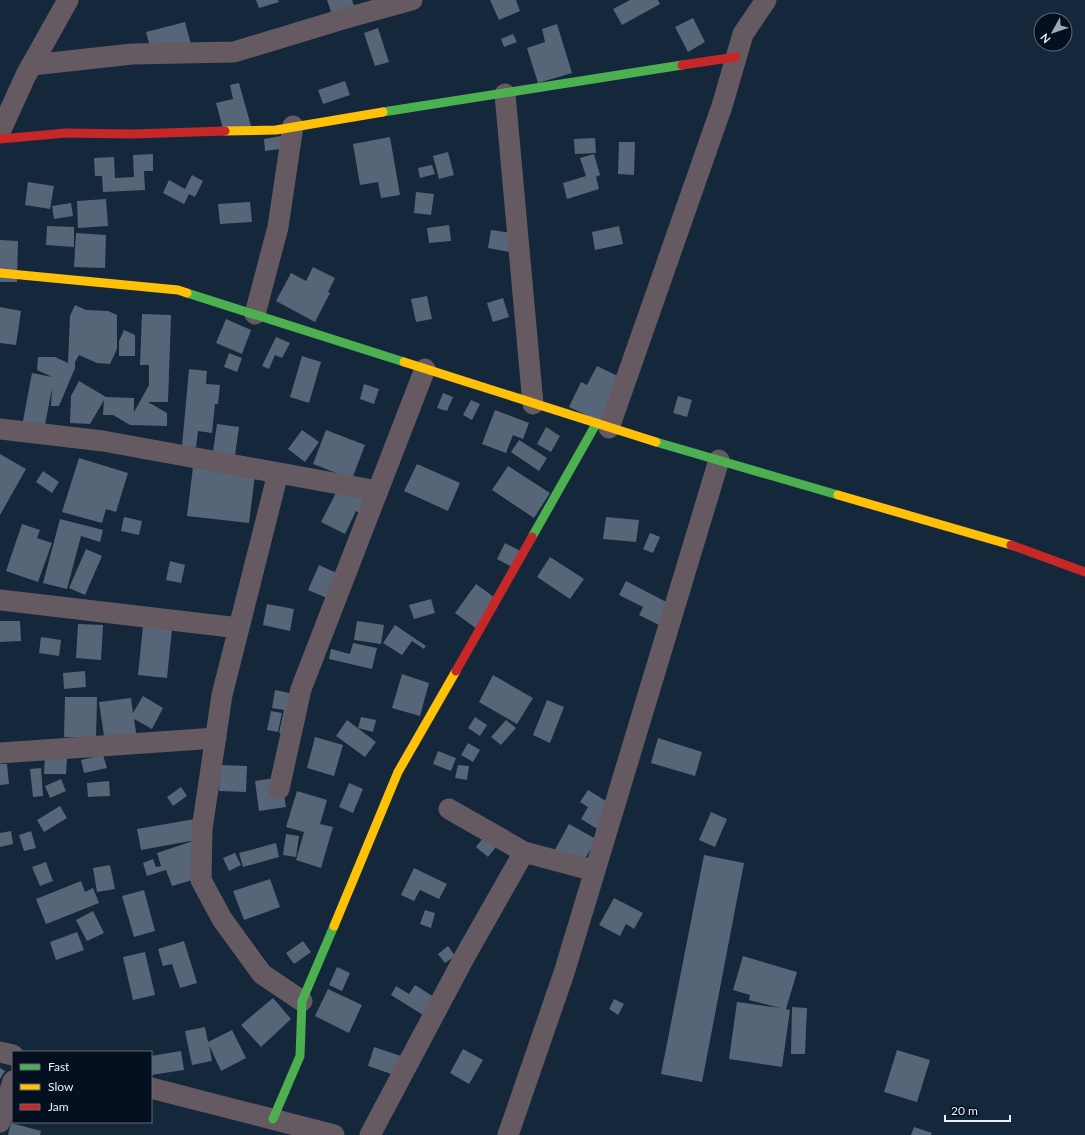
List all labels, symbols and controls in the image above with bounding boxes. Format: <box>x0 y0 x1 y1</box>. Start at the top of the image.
north arrow <box>1033 12 1073 52</box>
text: N <box>1037 31 1053 46</box>
legend <box>12 1051 152 1123</box>
text: Fast <box>48 1059 70 1074</box>
text: Slow <box>48 1079 74 1094</box>
scale bar <box>945 1097 1010 1123</box>
text: Jam <box>48 1099 69 1114</box>
text: 20 m <box>951 1103 978 1118</box>

